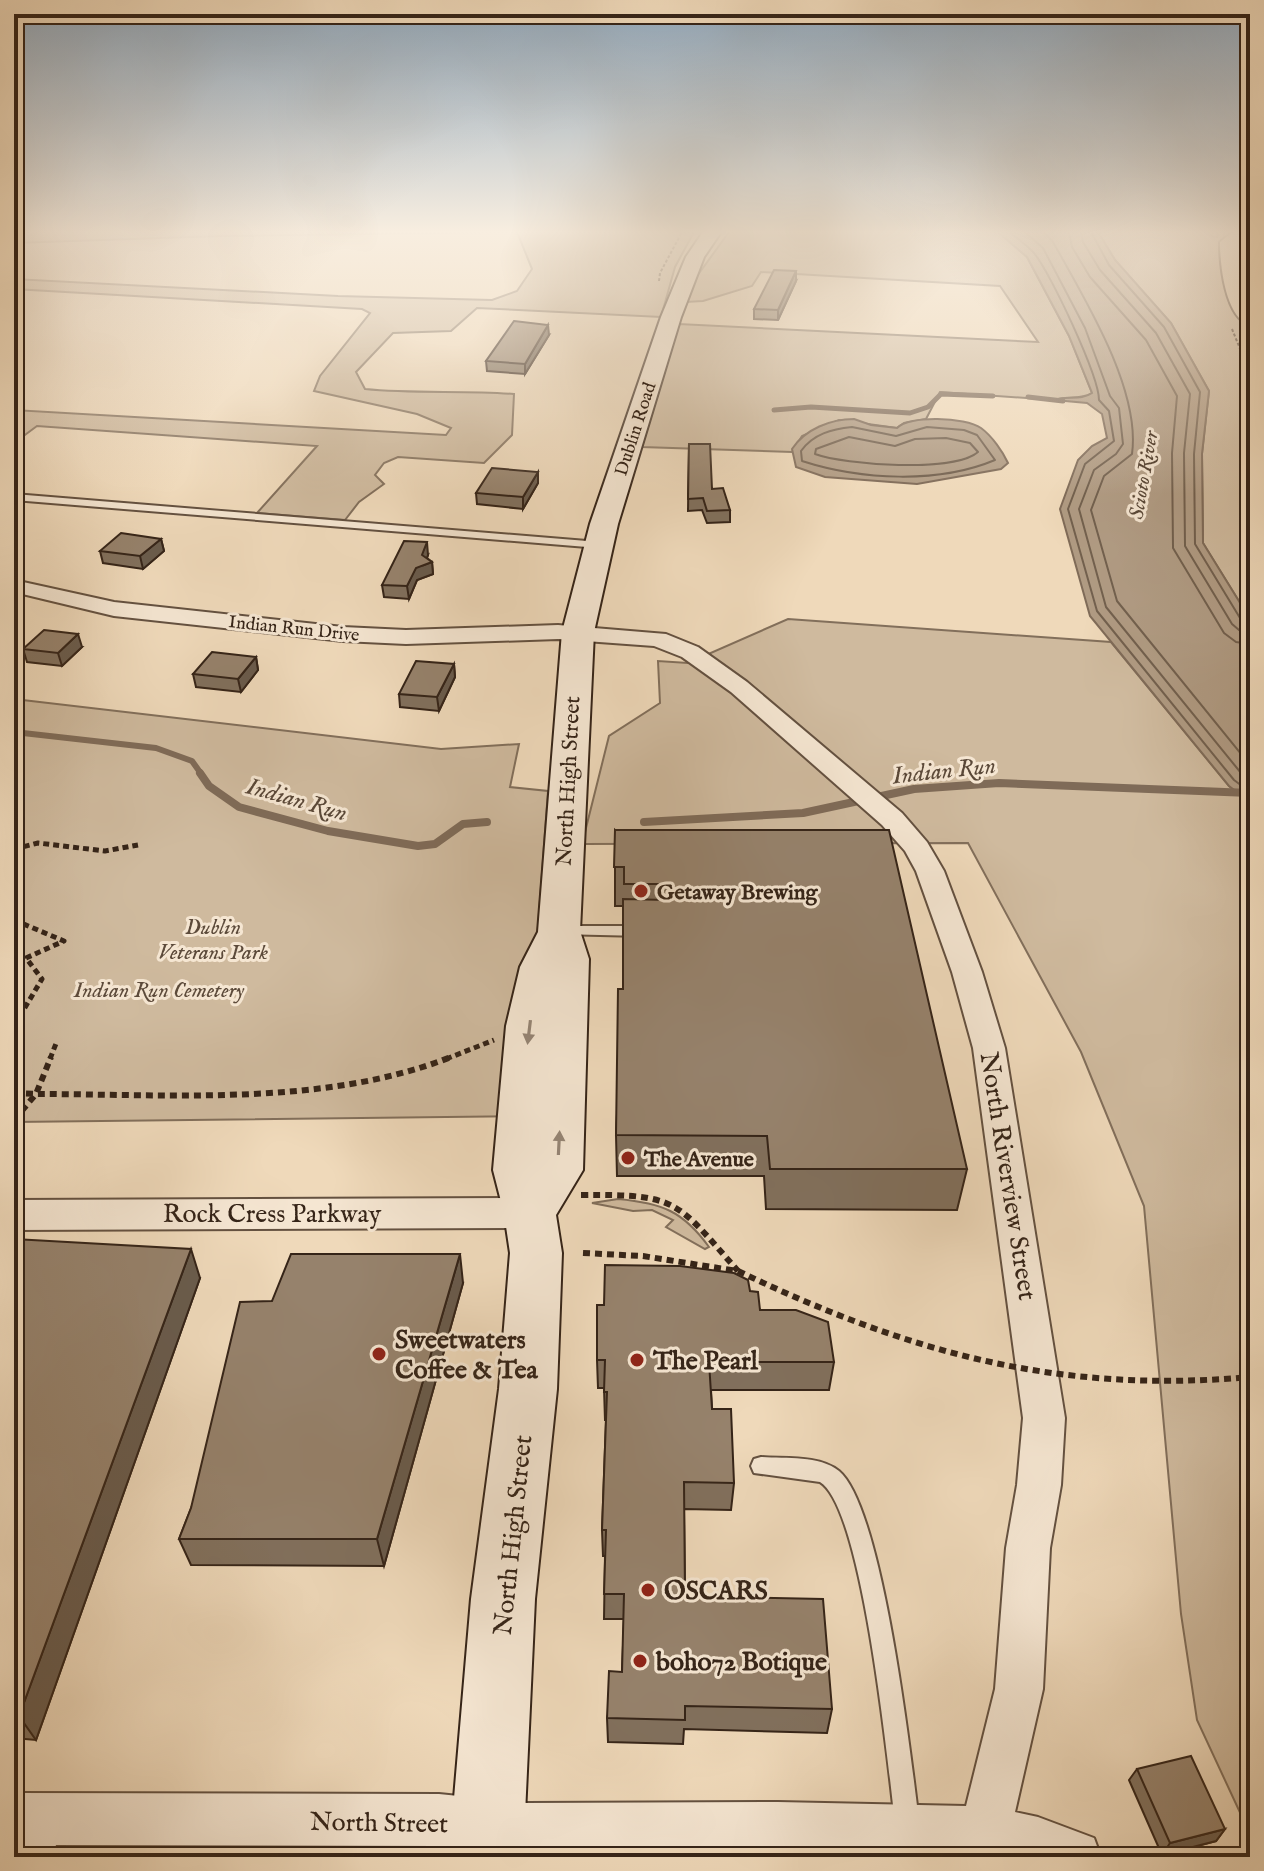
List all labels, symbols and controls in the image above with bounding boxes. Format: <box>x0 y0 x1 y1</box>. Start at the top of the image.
street label: Dublin Road <box>610 379 663 479</box>
water label: Scioto River <box>1124 428 1165 521</box>
street label: Indian Run Drive <box>227 611 360 648</box>
street label: North High Street <box>551 695 587 867</box>
water label: Indian Run <box>890 751 997 792</box>
water label: Indian Run <box>242 771 351 830</box>
place label: Getaway Brewing <box>657 879 819 907</box>
marker: Getaway Brewing <box>632 882 650 900</box>
park label: Dublin Veterans Park <box>158 914 268 967</box>
park label: Indian Run Cemetery <box>73 977 245 1005</box>
one-way arrow <box>522 1019 535 1044</box>
street label: North Riverview Street <box>972 1050 1043 1303</box>
one-way arrow <box>553 1130 566 1155</box>
place label: The Avenue <box>643 1146 754 1174</box>
marker: The Avenue <box>619 1149 637 1167</box>
street label: Rock Cress Parkway <box>163 1198 381 1231</box>
place label: Sweetwaters Coffee & Tea <box>395 1324 538 1387</box>
marker: Sweetwaters Coffee & Tea <box>370 1345 388 1363</box>
place label: The Pearl <box>652 1345 759 1378</box>
marker: The Pearl <box>628 1351 646 1369</box>
street label: North High Street <box>487 1433 540 1637</box>
place label: OSCARS <box>664 1575 768 1608</box>
marker: OSCARS <box>639 1581 657 1599</box>
place label: boho72 Botique <box>655 1646 827 1679</box>
marker: boho72 Botique <box>631 1652 649 1670</box>
street label: North Street <box>310 1806 448 1841</box>

